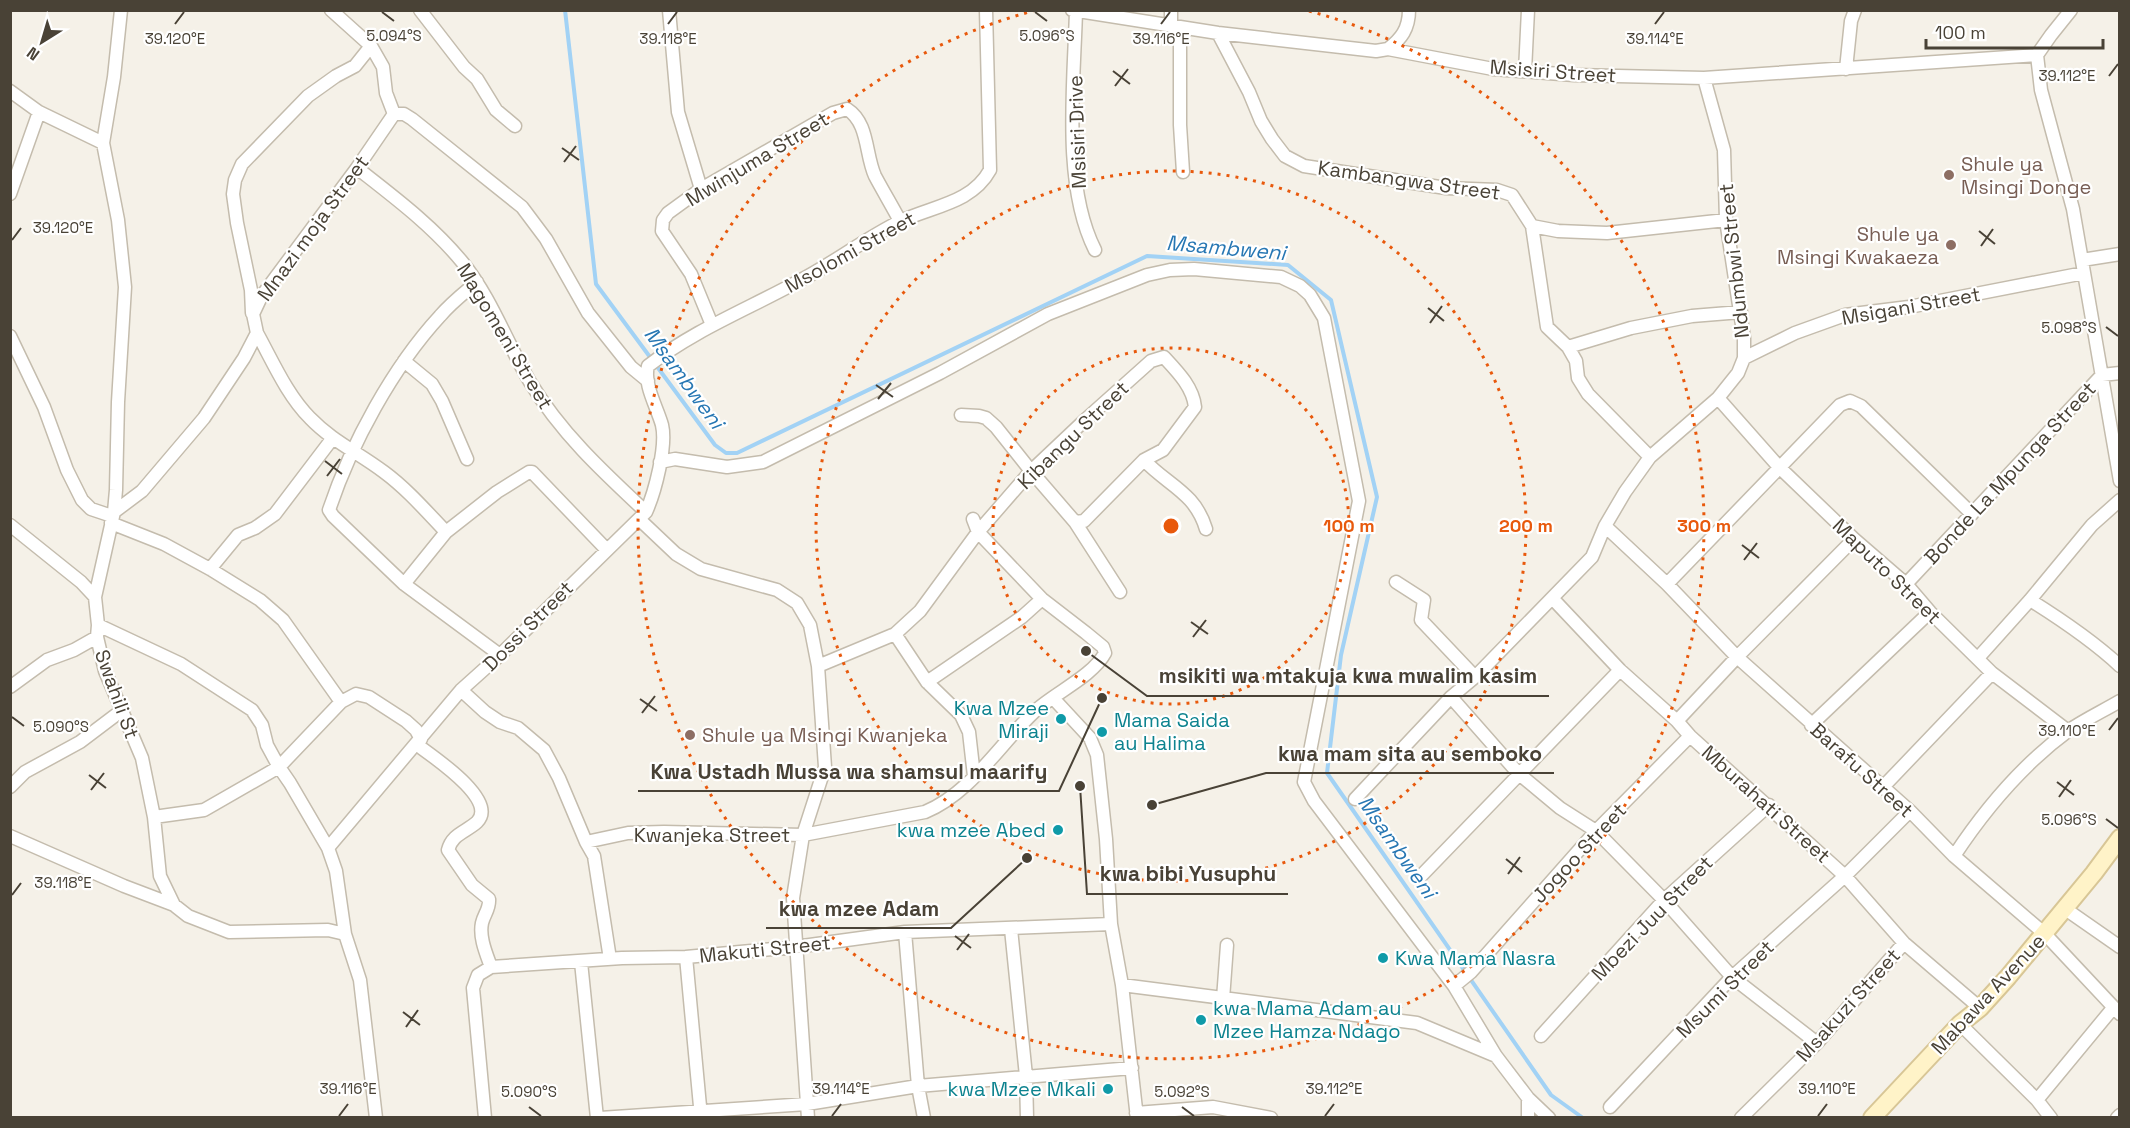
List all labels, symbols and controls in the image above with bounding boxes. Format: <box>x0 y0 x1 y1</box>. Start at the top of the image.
north arrow <box>12 12 72 72</box>
scale bar <box>1926 12 2103 50</box>
text: 100 m <box>1935 21 1986 44</box>
text: 5.094°S <box>366 26 422 45</box>
text: 5.096°S <box>1019 26 1075 45</box>
text: 39.120°E <box>145 29 205 48</box>
text: 39.118°E <box>639 29 697 48</box>
text: 39.116°E <box>1132 29 1190 48</box>
text: 39.114°E <box>1626 29 1684 48</box>
text: N <box>23 42 44 65</box>
street label: Msisiri Street <box>1489 54 1617 88</box>
text: 39.112°E <box>2038 66 2096 85</box>
street label: Msisiri Drive <box>1062 75 1092 189</box>
street label: Mwinjuma Street <box>681 106 833 212</box>
street label: Mnazi moja Street <box>251 150 375 306</box>
place label: Shule ya Msingi Donge <box>1961 151 2091 200</box>
street label: Kambangwa Street <box>1316 154 1502 206</box>
marker: Shule ya Msingi Donge <box>1942 168 1956 182</box>
street label: Ndumbwi Street <box>1713 182 1755 340</box>
street label: Msolomi Street <box>780 205 920 299</box>
text: 39.120°E <box>33 218 93 237</box>
place label: Shule ya Msingi Kwakaeza <box>1777 221 1939 270</box>
water label: Msambweni <box>1165 229 1290 266</box>
marker: Shule ya Msingi Kwakaeza <box>1944 238 1958 252</box>
street label: Magomeni Street <box>451 258 559 414</box>
street label: Msigani Street <box>1840 281 1982 331</box>
text: 5.098°S <box>2041 318 2097 337</box>
water label: Msambweni <box>638 321 732 436</box>
street label: Kibangu Street <box>1012 375 1134 495</box>
street label: Bonde La Mpunga Street <box>1918 376 2102 570</box>
street label: Maputo Street <box>1827 513 1947 629</box>
text: 100 m <box>1323 514 1375 537</box>
text: 200 m <box>1499 514 1553 537</box>
text: 300 m <box>1677 514 1731 537</box>
centre of rings <box>1161 516 1181 536</box>
street label: Dossi Street <box>477 575 579 677</box>
street label: Swahili St <box>89 646 145 742</box>
callout: msikiti wa mtakuja kwa mwalim kasim <box>1147 657 1549 696</box>
text: msikiti wa mtakuja kwa mwalim kasim <box>1159 662 1537 689</box>
place label: Kwa Mzee Miraji <box>954 695 1049 744</box>
place label: Mama Saida au Halima <box>1114 707 1230 756</box>
marker: Kwa Mzee Miraji <box>1054 712 1068 726</box>
text: 5.090°S <box>33 717 89 736</box>
street label: Barafu Street <box>1805 717 1919 823</box>
text: 39.110°E <box>2038 721 2096 740</box>
place label: Shule ya Msingi Kwanjeka <box>702 722 947 748</box>
marker: Mama Saida au Halima <box>1095 725 1109 739</box>
marker: Shule ya Msingi Kwanjeka <box>683 728 697 742</box>
callout: kwa mam sita au semboko <box>1266 734 1554 773</box>
street label: Mburahati Street <box>1696 739 1836 869</box>
text: kwa mam sita au semboko <box>1278 740 1542 767</box>
callout: Kwa Ustadh Mussa wa shamsul maarify <box>638 752 1059 791</box>
text: Kwa Ustadh Mussa wa shamsul maarify <box>651 758 1047 785</box>
water label: Msambweni <box>1352 790 1444 906</box>
street label: Jogoo Street <box>1526 797 1632 909</box>
text: 5.096°S <box>2041 810 2097 829</box>
place label: kwa mzee Abed <box>897 817 1046 843</box>
street label: Kwanjeka Street <box>634 822 790 848</box>
marker: kwa mzee Abed <box>1051 823 1065 837</box>
street label: Mbezi Juu Street <box>1586 850 1718 986</box>
callout: kwa bibi Yusuphu <box>1087 855 1288 894</box>
text: kwa bibi Yusuphu <box>1100 860 1276 887</box>
text: 39.118°E <box>34 873 92 892</box>
callout: kwa mzee Adam <box>766 889 951 928</box>
text: kwa mzee Adam <box>779 895 939 922</box>
street label: Mabawa Avenue <box>1925 928 2051 1060</box>
street label: Makuti Street <box>698 929 832 969</box>
street label: Msumi Street <box>1670 934 1780 1044</box>
street label: Msakuzi Street <box>1790 943 1906 1067</box>
place label: Kwa Mama Nasra <box>1395 945 1556 971</box>
marker: Kwa Mama Nasra <box>1376 951 1390 965</box>
place label: kwa Mama Adam au Mzee Hamza Ndago <box>1213 995 1401 1044</box>
marker: kwa Mama Adam au Mzee Hamza Ndago <box>1194 1013 1208 1027</box>
place label: kwa Mzee Mkali <box>947 1076 1096 1102</box>
text: 39.116°E <box>319 1079 377 1098</box>
text: 39.114°E <box>812 1079 870 1098</box>
text: 39.112°E <box>1305 1079 1363 1098</box>
text: 39.110°E <box>1798 1079 1856 1098</box>
text: 5.090°S <box>501 1082 557 1101</box>
marker: kwa Mzee Mkali <box>1101 1082 1115 1096</box>
text: 5.092°S <box>1154 1082 1210 1101</box>

